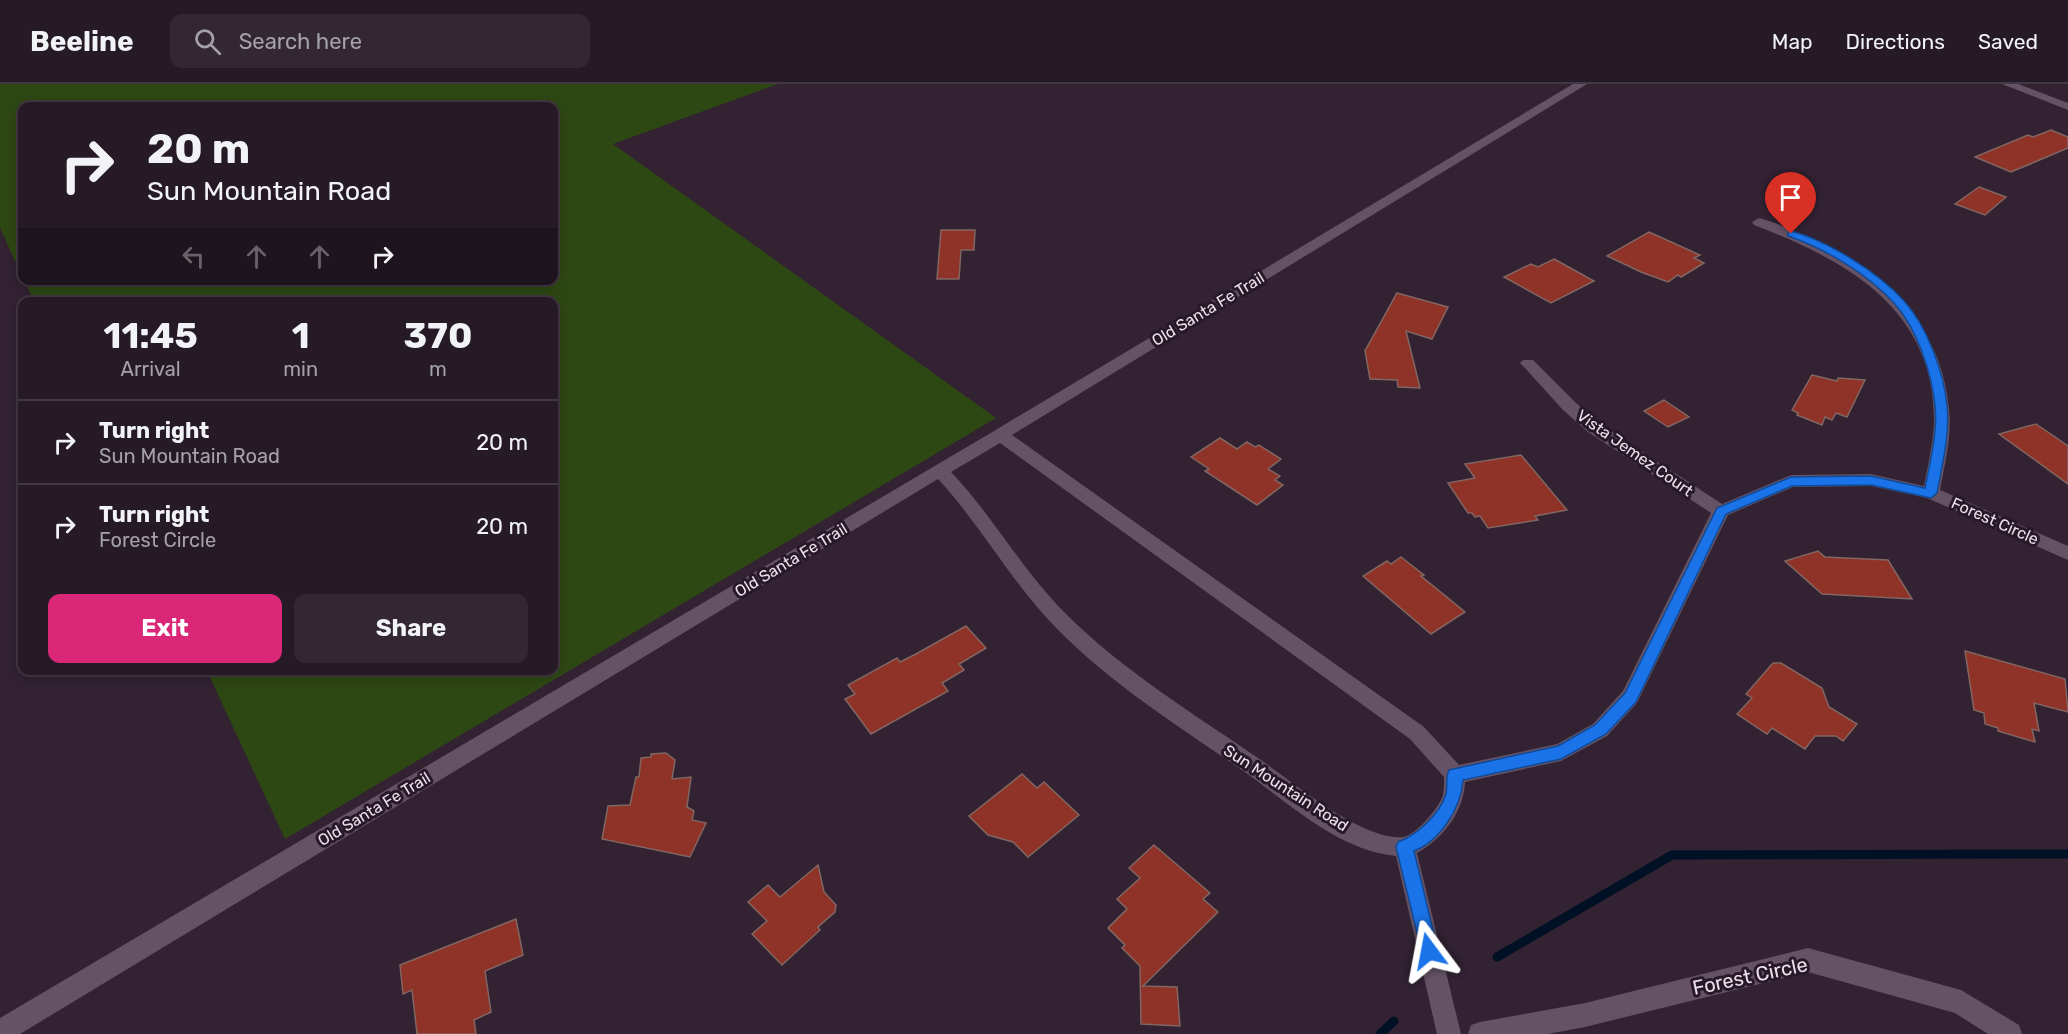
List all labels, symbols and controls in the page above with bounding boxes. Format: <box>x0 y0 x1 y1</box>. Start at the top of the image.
search box <box>170 14 590 68</box>
text: Beeline <box>30 25 134 58</box>
icon: search <box>191 25 224 58</box>
text: Search here <box>239 28 362 55</box>
text: Map <box>1772 29 1813 54</box>
text: Directions <box>1846 29 1945 54</box>
text: Saved <box>1978 29 2038 54</box>
text: 20 m <box>147 124 250 174</box>
icon: right <box>48 126 126 204</box>
pin <box>1765 172 1816 234</box>
text: Sun Mountain Road <box>147 175 391 207</box>
icon: arrive <box>1774 181 1807 214</box>
icon: left <box>177 240 210 273</box>
icon: ahead <box>240 240 273 273</box>
icon: ahead <box>303 240 336 273</box>
icon: right <box>366 240 399 273</box>
street label: Old Santa Fe Trail <box>1148 268 1268 350</box>
text: 11:45 <box>104 314 198 357</box>
text: 1 <box>292 314 310 357</box>
text: 370 <box>404 314 472 357</box>
text: Arrival <box>121 357 181 381</box>
text: min <box>283 357 318 381</box>
text: m <box>429 357 447 381</box>
street label: Vista Jemez Court <box>1573 406 1697 500</box>
text: Turn right <box>99 417 209 444</box>
icon: right <box>48 426 81 459</box>
text: 20 m <box>476 429 528 456</box>
text: Sun Mountain Road <box>99 444 280 468</box>
street label: Forest Circle <box>1948 493 2042 549</box>
text: Turn right <box>99 501 209 528</box>
icon: right <box>48 510 81 543</box>
text: 20 m <box>476 513 528 540</box>
street label: Old Santa Fe Trail <box>731 519 851 601</box>
text: Forest Circle <box>99 528 216 552</box>
button: Exit <box>48 594 282 663</box>
button: Share <box>294 594 528 663</box>
street label: Sun Mountain Road <box>1220 741 1352 835</box>
street label: Old Santa Fe Trail <box>314 768 434 850</box>
position arrow <box>1397 919 1461 983</box>
street label: Forest Circle <box>1690 952 1810 1000</box>

